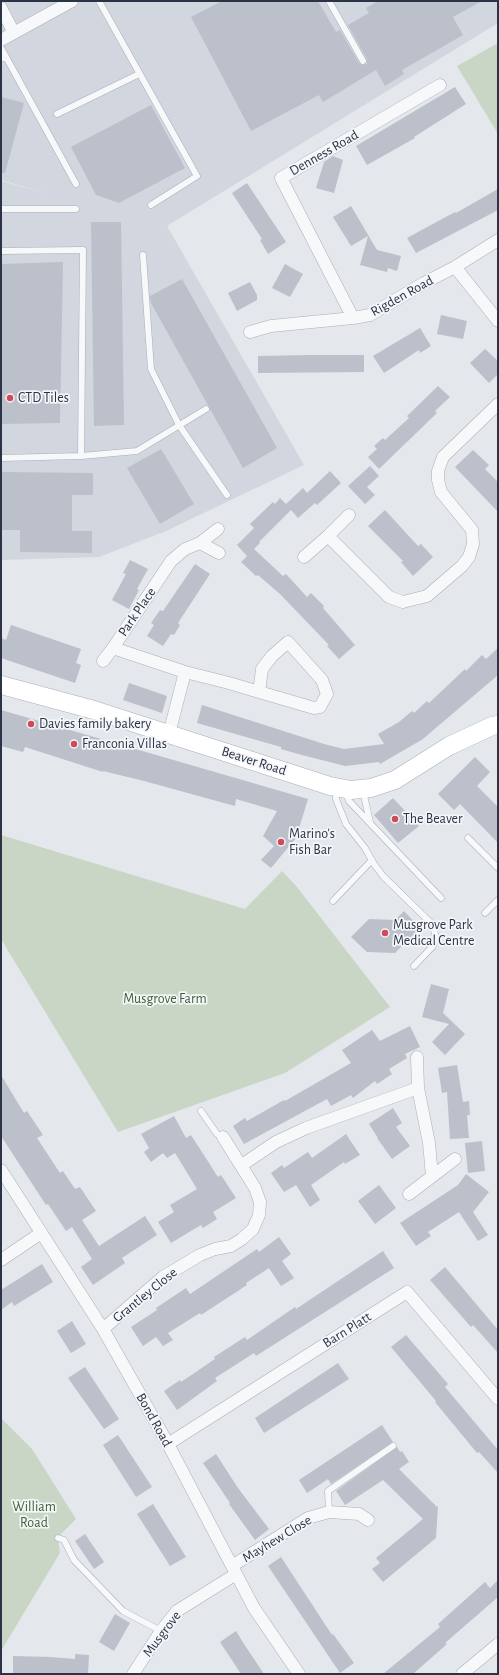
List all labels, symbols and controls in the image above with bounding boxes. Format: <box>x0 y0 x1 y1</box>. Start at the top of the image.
street label: Denness Road <box>287 127 361 179</box>
street label: Rigden Road <box>368 272 436 320</box>
place label: CTD Tiles <box>18 390 69 406</box>
marker: CTD Tiles <box>5 393 15 403</box>
street label: Park Place <box>115 584 159 640</box>
place label: Davies family bakery <box>39 716 151 732</box>
marker: Davies family bakery <box>26 719 36 729</box>
place label: Franconia Villas <box>82 736 167 752</box>
marker: Franconia Villas <box>69 739 79 749</box>
street label: Beaver Road <box>220 743 288 779</box>
place label: The Beaver <box>403 811 463 827</box>
marker: The Beaver <box>390 814 400 824</box>
place label: Marino's Fish Bar <box>289 826 335 858</box>
marker: Marino's Fish Bar <box>276 837 286 847</box>
place label: Musgrove Park Medical Centre <box>393 917 474 950</box>
marker: Musgrove Park Medical Centre <box>380 928 390 938</box>
park label: Musgrove Farm <box>123 991 207 1007</box>
street label: Grantley Close <box>109 1264 181 1326</box>
street label: Barn Platt <box>320 1309 374 1351</box>
street label: Bond Road <box>132 1390 176 1450</box>
park label: William Road <box>12 1499 56 1532</box>
street label: Mayhew Close <box>239 1512 315 1566</box>
street label: Musgrove <box>139 1608 185 1660</box>

